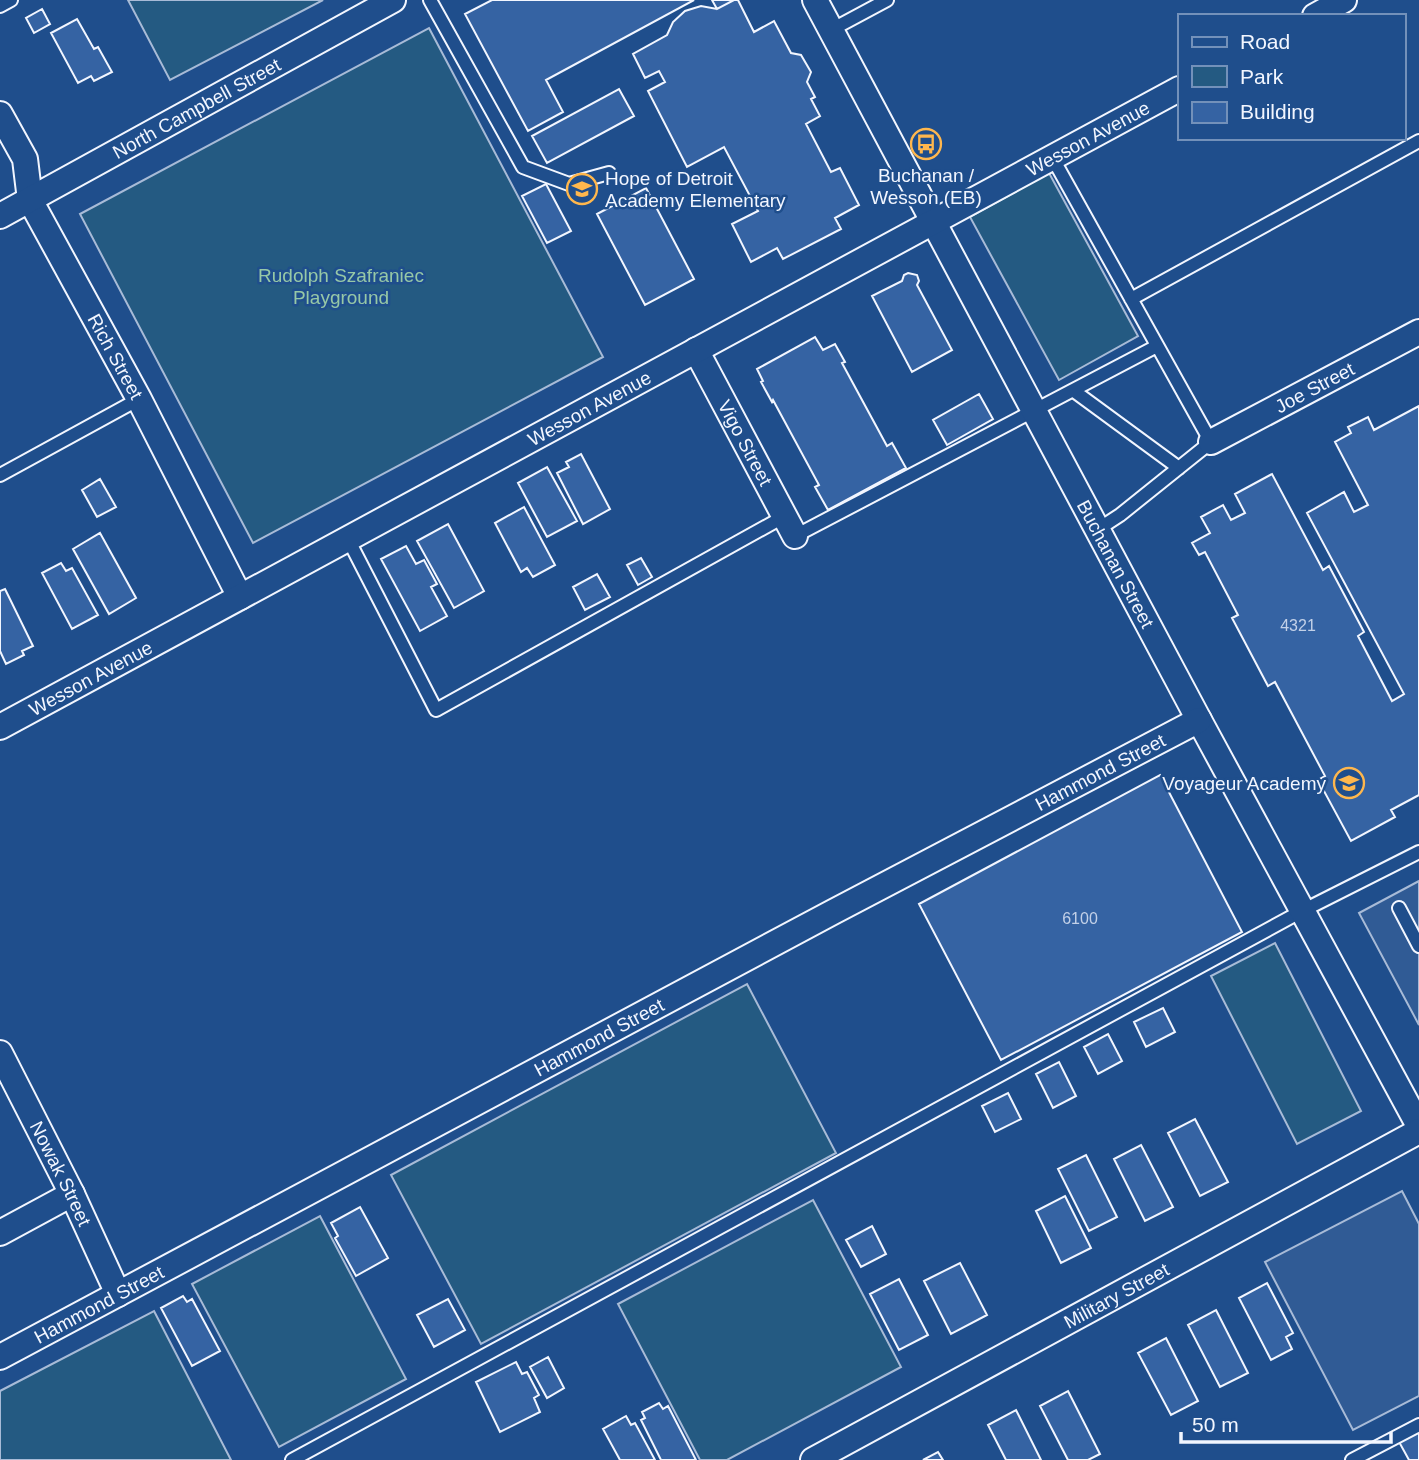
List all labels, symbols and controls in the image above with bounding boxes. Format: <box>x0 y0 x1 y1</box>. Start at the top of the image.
legend <box>1178 14 1405 140</box>
text: Road <box>1240 30 1290 53</box>
street label: North Campbell Street <box>109 53 284 163</box>
text: Park <box>1240 65 1284 88</box>
street label: Wesson Avenue <box>1023 97 1153 180</box>
text: Building <box>1240 100 1315 123</box>
bus stop icon: Buchanan / Wesson (EB) <box>909 127 943 161</box>
place label: Buchanan / Wesson (EB) <box>870 165 982 208</box>
place label: Hope of Detroit Academy Elementary <box>605 168 786 211</box>
school or university icon: Hope of Detroit Academy Elementary <box>565 172 599 206</box>
park label: Rudolph Szafraniec Playground <box>258 265 424 308</box>
street label: Rich Street <box>84 310 148 403</box>
street label: Joe Street <box>1271 357 1358 417</box>
street label: Wesson Avenue <box>524 366 654 450</box>
street label: Vigo Street <box>714 396 777 490</box>
street label: Buchanan Street <box>1073 496 1159 632</box>
house number: 4321 <box>1280 617 1316 634</box>
street label: Wesson Avenue <box>25 636 156 720</box>
street label: Hammond Street <box>1032 729 1169 815</box>
school or university icon: Voyageur Academy <box>1332 766 1366 800</box>
place label: Voyageur Academy <box>1162 773 1326 794</box>
house number: 6100 <box>1062 910 1098 927</box>
street label: Hammond Street <box>531 994 668 1080</box>
street label: Nowak Street <box>26 1118 96 1230</box>
street label: Military Street <box>1060 1258 1173 1332</box>
street label: Hammond Street <box>30 1261 168 1347</box>
scale bar <box>1181 1400 1391 1444</box>
text: 50 m <box>1192 1413 1239 1436</box>

